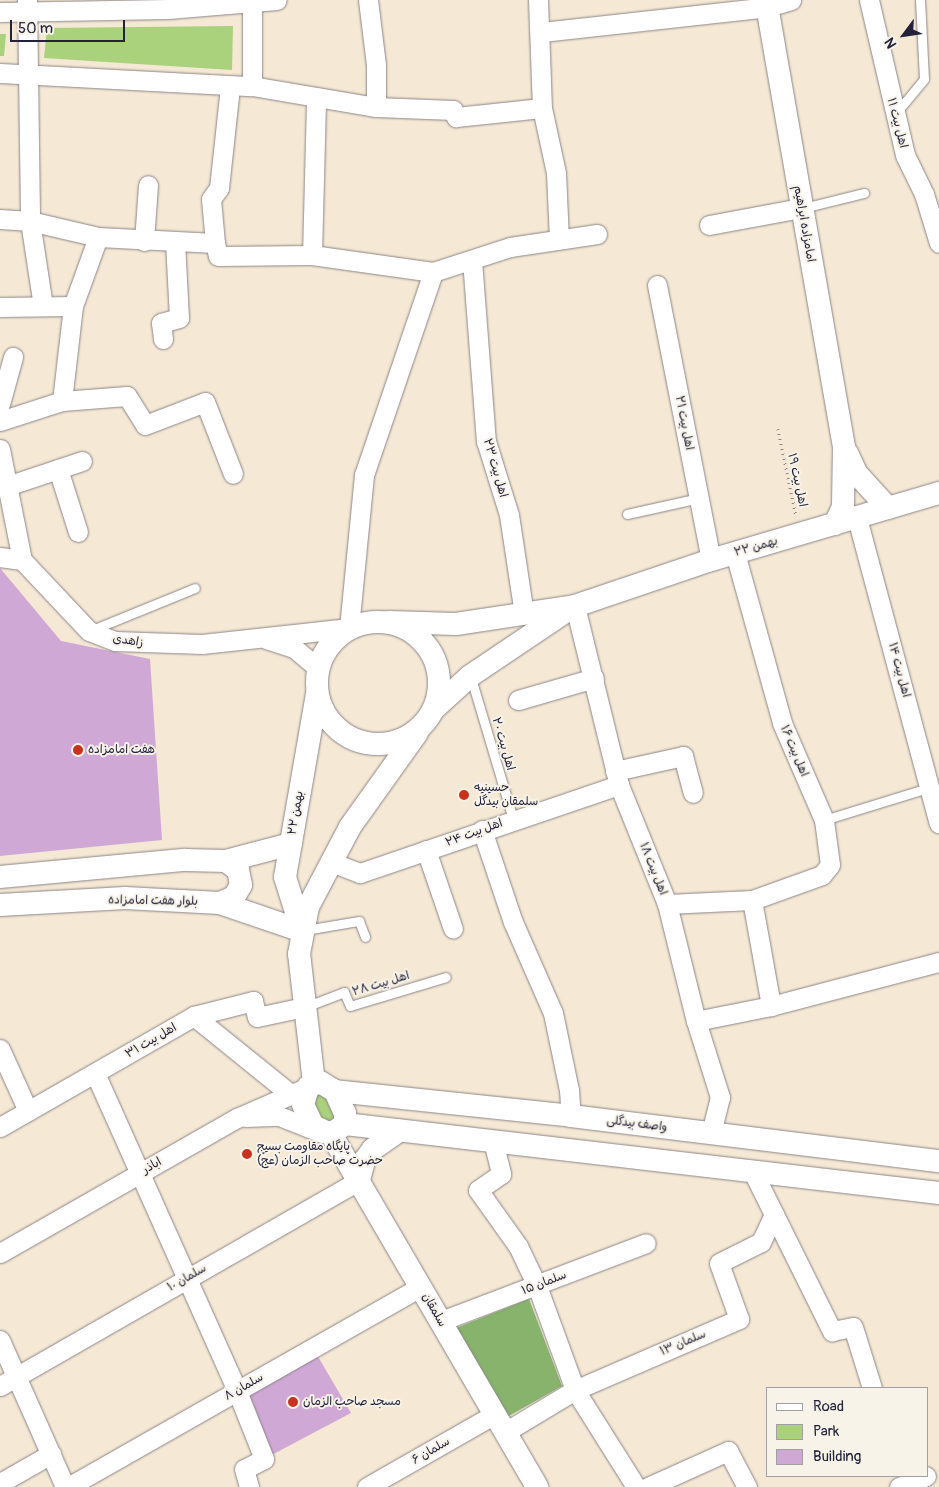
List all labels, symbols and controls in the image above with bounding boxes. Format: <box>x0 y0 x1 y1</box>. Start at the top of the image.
scale bar <box>12 10 128 42</box>
north arrow <box>879 10 929 60</box>
text: 50 m <box>18 19 53 38</box>
text: N <box>881 35 900 51</box>
street label: اهل بیت ۱۱ <box>884 96 910 150</box>
street label: امامزاده ابراهیم <box>790 185 818 263</box>
street label: اهل بیت ۲۱ <box>672 395 696 451</box>
street label: اهل بیت ۲۳ <box>480 437 510 499</box>
street label: اهل بیت ۱۹ <box>784 452 810 508</box>
street label: ۲۲ بهمن <box>733 534 779 560</box>
street label: زاهدی <box>112 631 144 651</box>
street label: اهل بیت ۱۴ <box>885 641 913 699</box>
street label: اهل بیت ۲۰ <box>489 716 517 772</box>
street label: اهل بیت ۱۶ <box>777 723 811 779</box>
place label: هفت امامزاده <box>88 743 155 757</box>
marker: هفت امامزاده <box>72 744 84 756</box>
place label: حسینیه سلمقان بیدگل <box>474 781 538 809</box>
marker: حسینیه سلمقان بیدگل <box>458 789 470 801</box>
street label: ۲۲ بهمن <box>285 790 307 836</box>
street label: اهل بیت ۲۴ <box>443 816 505 850</box>
street label: اهل بیت ۱۸ <box>636 841 670 897</box>
street label: بلوار هفت امامزاده <box>108 893 198 909</box>
street label: اهل بیت ۲۸ <box>351 968 411 1000</box>
street label: اهل بیت ۳۱ <box>123 1021 179 1061</box>
street label: واصف بیدگلی <box>606 1113 668 1135</box>
place label: پایگاه مقاومت بسیج حضرت صاحب الزمان (عج) <box>257 1140 383 1168</box>
marker: پایگاه مقاومت بسیج حضرت صاحب الزمان (عج) <box>241 1148 253 1160</box>
street label: اباذر <box>140 1155 164 1177</box>
street label: سلمان ۱۰ <box>165 1261 209 1295</box>
street label: سلمان ۱۵ <box>520 1268 568 1298</box>
street label: سلمقان <box>419 1290 449 1330</box>
street label: سلمان ۱۳ <box>658 1327 708 1359</box>
street label: سلمان ۸ <box>222 1370 266 1404</box>
legend <box>766 1387 929 1477</box>
place label: مسجد صاحب الزمان <box>303 1395 401 1409</box>
marker: مسجد صاحب الزمان <box>287 1396 299 1408</box>
text: Road <box>813 1397 844 1416</box>
text: Park <box>813 1422 839 1441</box>
street label: سلمان ۶ <box>409 1434 453 1468</box>
text: Building <box>813 1447 861 1466</box>

